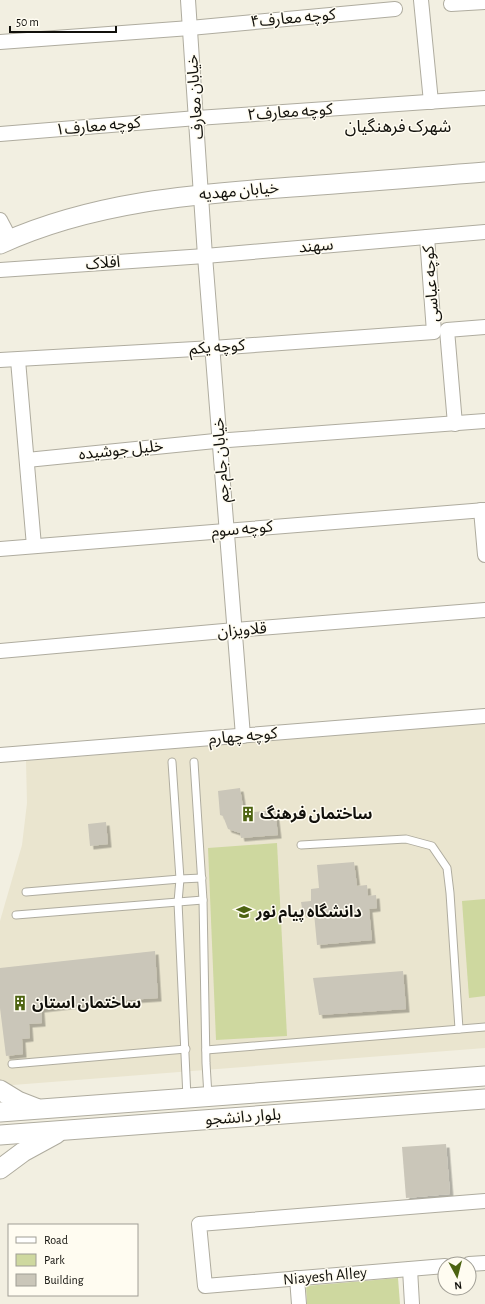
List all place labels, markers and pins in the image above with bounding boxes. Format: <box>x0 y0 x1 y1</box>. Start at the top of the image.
building icon: ساختمان فرهنگ <box>239 805 257 823</box>
place label: ساختمان فرهنگ <box>260 805 373 823</box>
school or university icon: دانشگاه پیام نور <box>235 903 253 921</box>
place label: دانشگاه پیام نور <box>255 903 362 923</box>
building icon: ساختمان استان <box>11 994 29 1012</box>
place label: ساختمان استان <box>32 995 141 1012</box>

